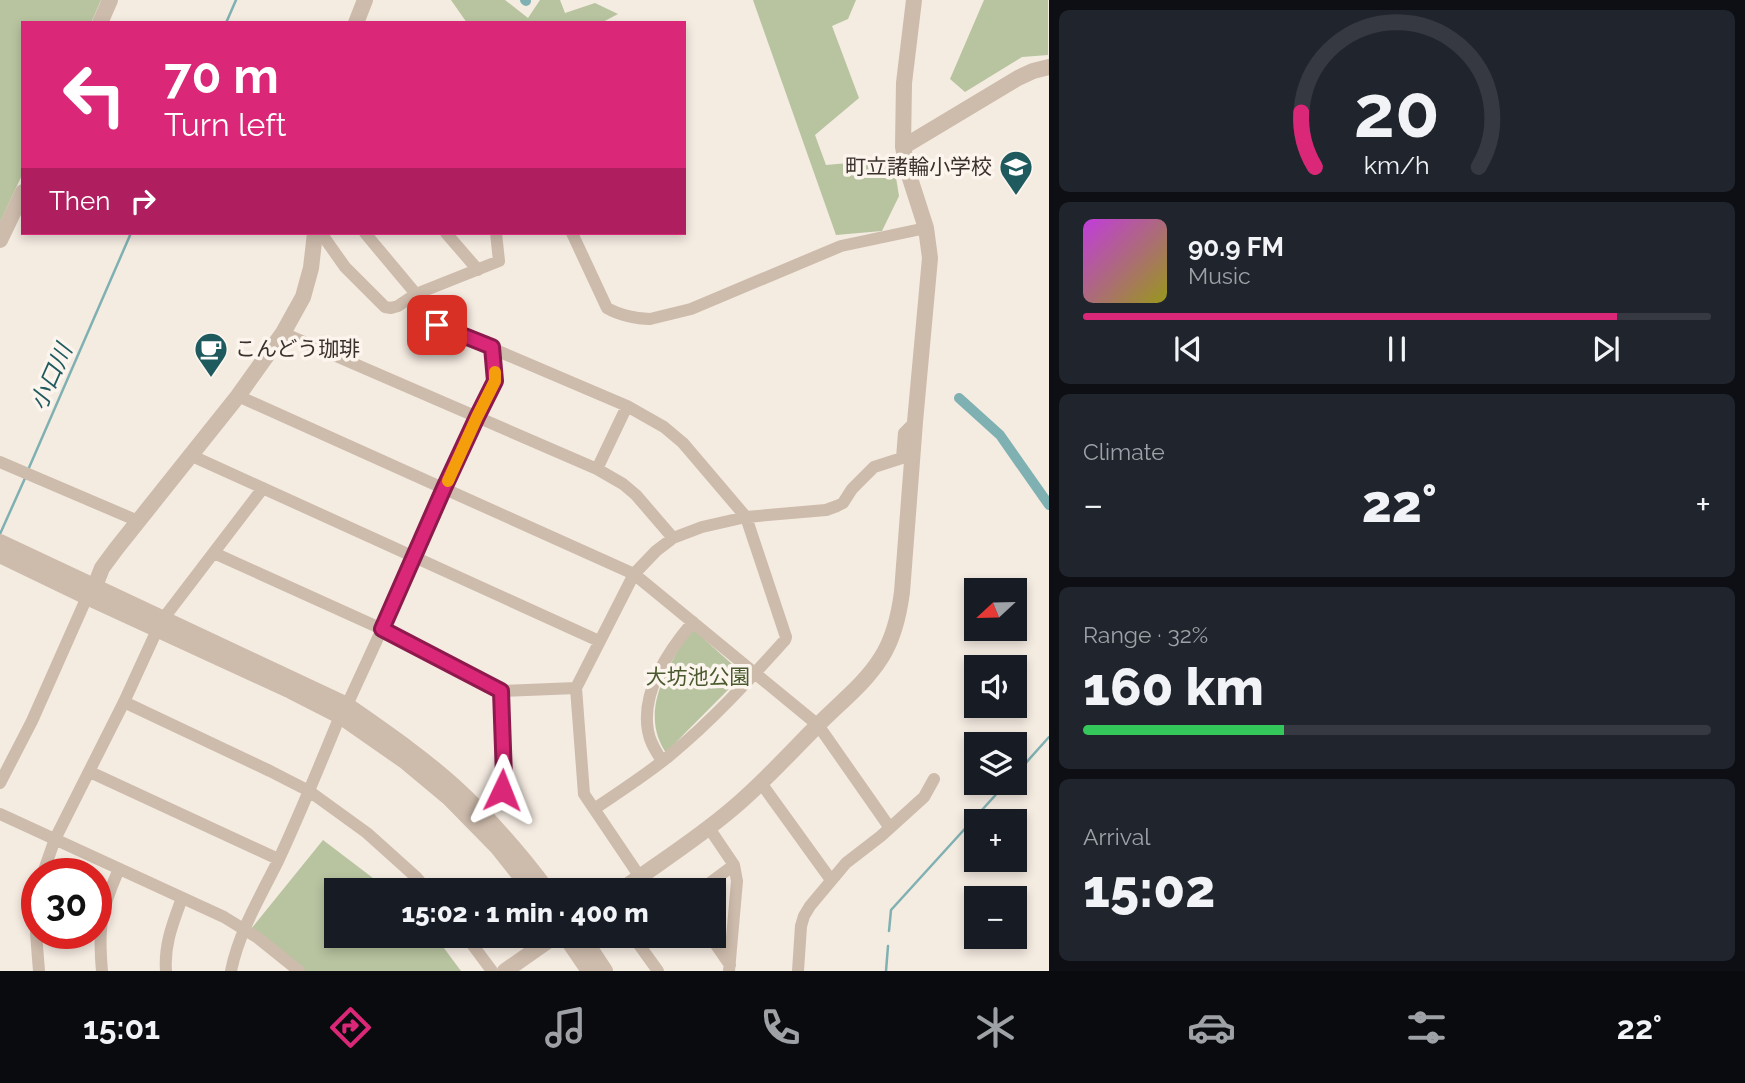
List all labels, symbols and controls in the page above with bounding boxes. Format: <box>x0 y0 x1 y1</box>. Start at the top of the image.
text: 70 m <box>164 47 279 104</box>
icon: left <box>49 49 140 140</box>
text: 20 <box>1354 69 1440 154</box>
text: Turn left <box>164 106 286 143</box>
school or university icon: 町立諸輪小学校 <box>997 148 1035 197</box>
text: km/h <box>1364 150 1430 180</box>
place label: 町立諸輪小学校 <box>845 154 992 179</box>
icon: right <box>124 182 162 220</box>
text: Then <box>49 186 110 216</box>
text: 90.9 FM <box>1188 232 1284 262</box>
text: Music <box>1188 262 1251 289</box>
pin <box>407 295 467 355</box>
icon: arrive <box>418 306 456 344</box>
cafe icon: こんどう珈琲 <box>192 330 230 379</box>
icon: previous <box>1169 330 1207 368</box>
icon: pause <box>1378 330 1416 368</box>
icon: next <box>1587 330 1625 368</box>
place label: こんどう珈琲 <box>235 336 360 361</box>
water label: 小口川 <box>24 337 78 414</box>
text: Climate <box>1083 438 1165 465</box>
text: 22° <box>1362 473 1437 534</box>
text: − <box>1083 482 1103 527</box>
text: + <box>1695 482 1711 527</box>
north arrow <box>964 578 1027 640</box>
map controls <box>964 578 1027 949</box>
text: Range · 32% <box>1083 621 1208 648</box>
button: sound <box>964 655 1027 718</box>
text: 160 km <box>1083 656 1264 717</box>
park label: 大坊池公園 <box>646 664 751 689</box>
button: layers <box>964 732 1027 795</box>
position arrow <box>465 753 539 827</box>
button: + <box>964 809 1027 872</box>
text: Arrival <box>1083 823 1150 850</box>
speed limit sign: 30 <box>21 858 112 949</box>
text: 15:02 <box>1083 858 1215 919</box>
button: − <box>964 886 1027 949</box>
text: 15:02 · 1 min · 400 m <box>402 898 648 928</box>
icon: directions <box>326 1003 375 1052</box>
icon: music <box>541 1003 590 1052</box>
icon: phone <box>756 1003 805 1052</box>
icon: climate <box>971 1003 1020 1052</box>
icon: car <box>1187 1003 1236 1052</box>
icon: filters <box>1402 1003 1451 1052</box>
text: 15:01 <box>83 1009 160 1046</box>
text: 22° <box>1617 1009 1662 1046</box>

